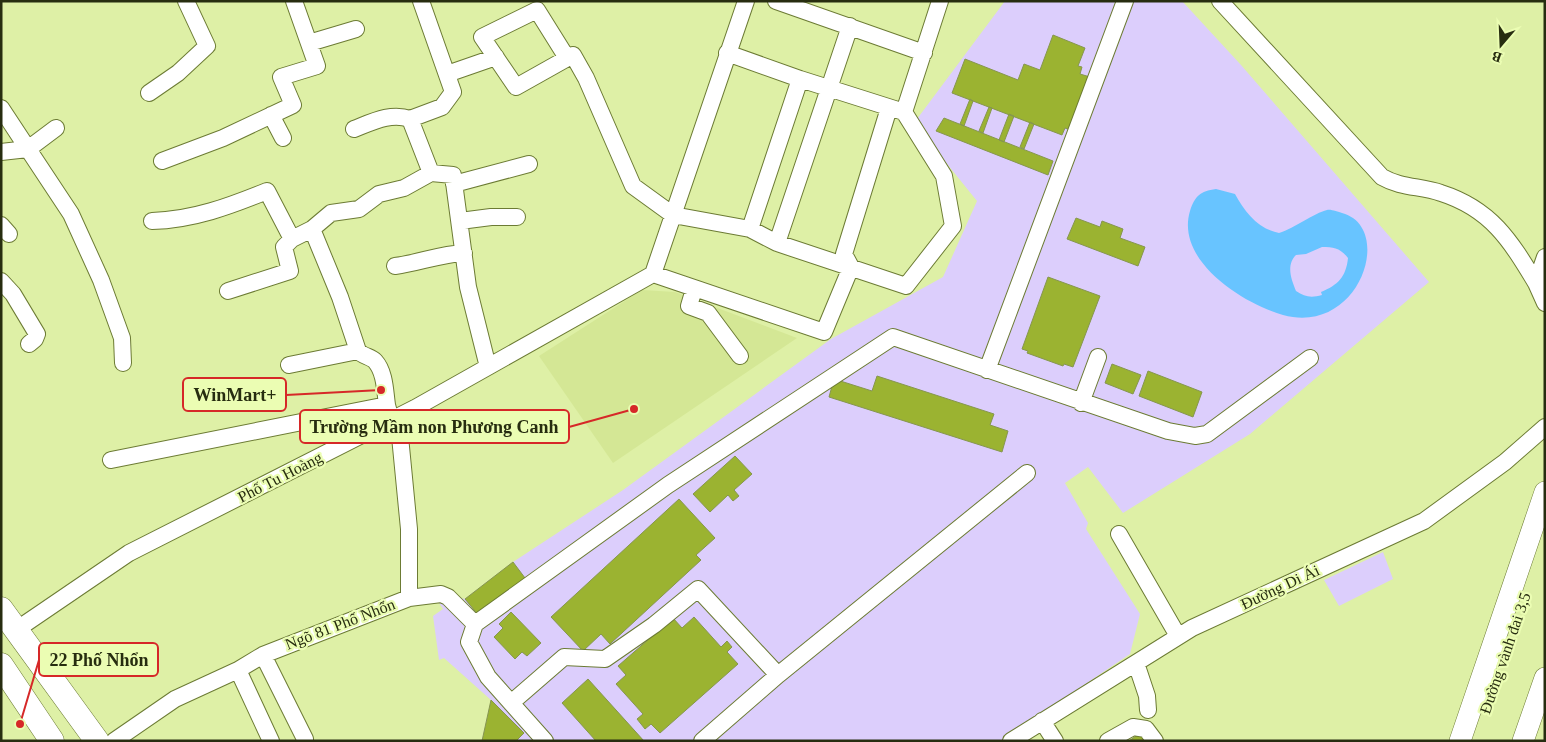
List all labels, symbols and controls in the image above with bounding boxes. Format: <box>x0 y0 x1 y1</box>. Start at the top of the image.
north arrow <box>1476 20 1526 70</box>
text: B <box>1490 48 1504 65</box>
callout: WinMart+ <box>183 378 286 411</box>
text: WinMart+ <box>194 385 276 405</box>
callout: Trường Mầm non Phương Canh <box>300 410 569 443</box>
text: Trường Mầm non Phương Canh <box>309 417 559 437</box>
street label: Phố Tu Hoàng <box>235 448 326 506</box>
street label: Đường Di Ái <box>1238 560 1323 614</box>
street label: Đường vành đai 3,5 <box>1476 590 1535 716</box>
street label: Ngõ 81 Phố Nhổn <box>283 595 398 654</box>
callout: 22 Phố Nhổn <box>39 643 158 676</box>
text: 22 Phố Nhổn <box>49 650 149 670</box>

